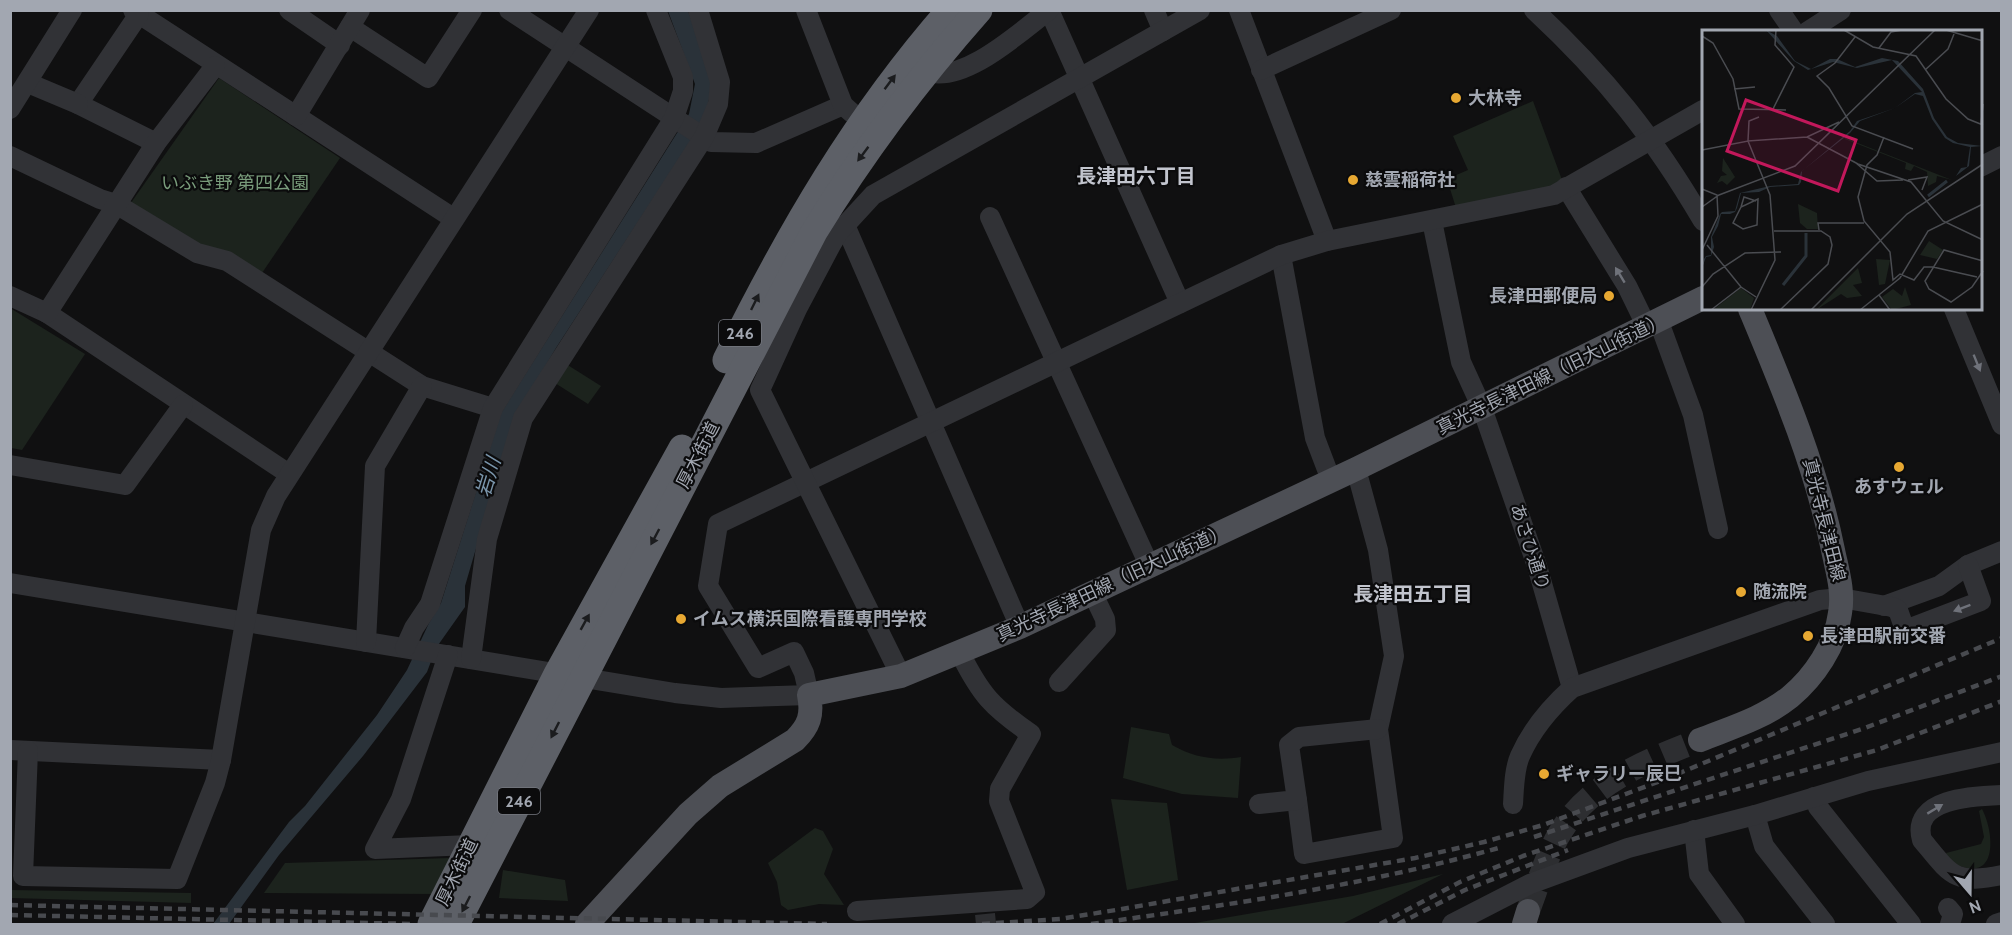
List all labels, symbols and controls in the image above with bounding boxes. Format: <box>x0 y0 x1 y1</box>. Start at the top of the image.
inset map <box>1702 30 1982 310</box>
one-way arrow <box>884 75 896 91</box>
place label: 大林寺 <box>1468 87 1522 109</box>
marker: 大林寺 <box>1449 91 1463 105</box>
one-way arrow <box>858 147 870 162</box>
district label: 長津田六丁目 <box>1076 164 1196 188</box>
place label: 慈雲稲荷社 <box>1365 169 1455 191</box>
park label: いぶき野 第四公園 <box>161 172 309 194</box>
marker: 慈雲稲荷社 <box>1346 173 1360 187</box>
one-way arrow <box>1614 267 1625 283</box>
place label: 長津田郵便局 <box>1489 285 1597 307</box>
marker: 長津田郵便局 <box>1602 289 1616 303</box>
one-way arrow <box>750 293 760 310</box>
street label: 真光寺長津田線（旧大山街道） <box>1433 309 1669 439</box>
road number: 246 <box>719 320 761 346</box>
one-way arrow <box>1973 354 1982 372</box>
street label: 厚木街道 <box>672 418 724 492</box>
water label: 岩川 <box>471 452 506 500</box>
street label: 真光寺長津田線 <box>1798 456 1850 584</box>
marker: あすウェル <box>1892 460 1906 474</box>
place label: あすウェル <box>1854 476 1944 498</box>
street label: あさひ通り <box>1506 501 1554 593</box>
street label: 真光寺長津田線（旧大山街道） <box>993 520 1231 646</box>
one-way arrow <box>650 528 660 545</box>
place label: 随流院 <box>1753 581 1807 603</box>
district label: 長津田五丁目 <box>1353 582 1473 606</box>
marker: 随流院 <box>1734 585 1748 599</box>
one-way arrow <box>1953 604 1971 613</box>
place label: イムス横浜国際看護専門学校 <box>693 608 927 630</box>
marker: イムス横浜国際看護専門学校 <box>674 612 688 626</box>
one-way arrow <box>580 614 590 631</box>
place label: 長津田駅前交番 <box>1820 625 1946 647</box>
marker: 長津田駅前交番 <box>1801 629 1815 643</box>
one-way arrow <box>550 722 560 739</box>
place label: ギャラリー辰巳 <box>1556 763 1682 785</box>
marker: ギャラリー辰巳 <box>1537 767 1551 781</box>
road number: 246 <box>498 788 540 814</box>
one-way arrow <box>1926 803 1943 814</box>
street label: 厚木街道 <box>431 835 483 909</box>
north arrow <box>1940 863 2000 923</box>
one-way arrow <box>462 895 471 912</box>
text: N <box>1966 896 1984 917</box>

